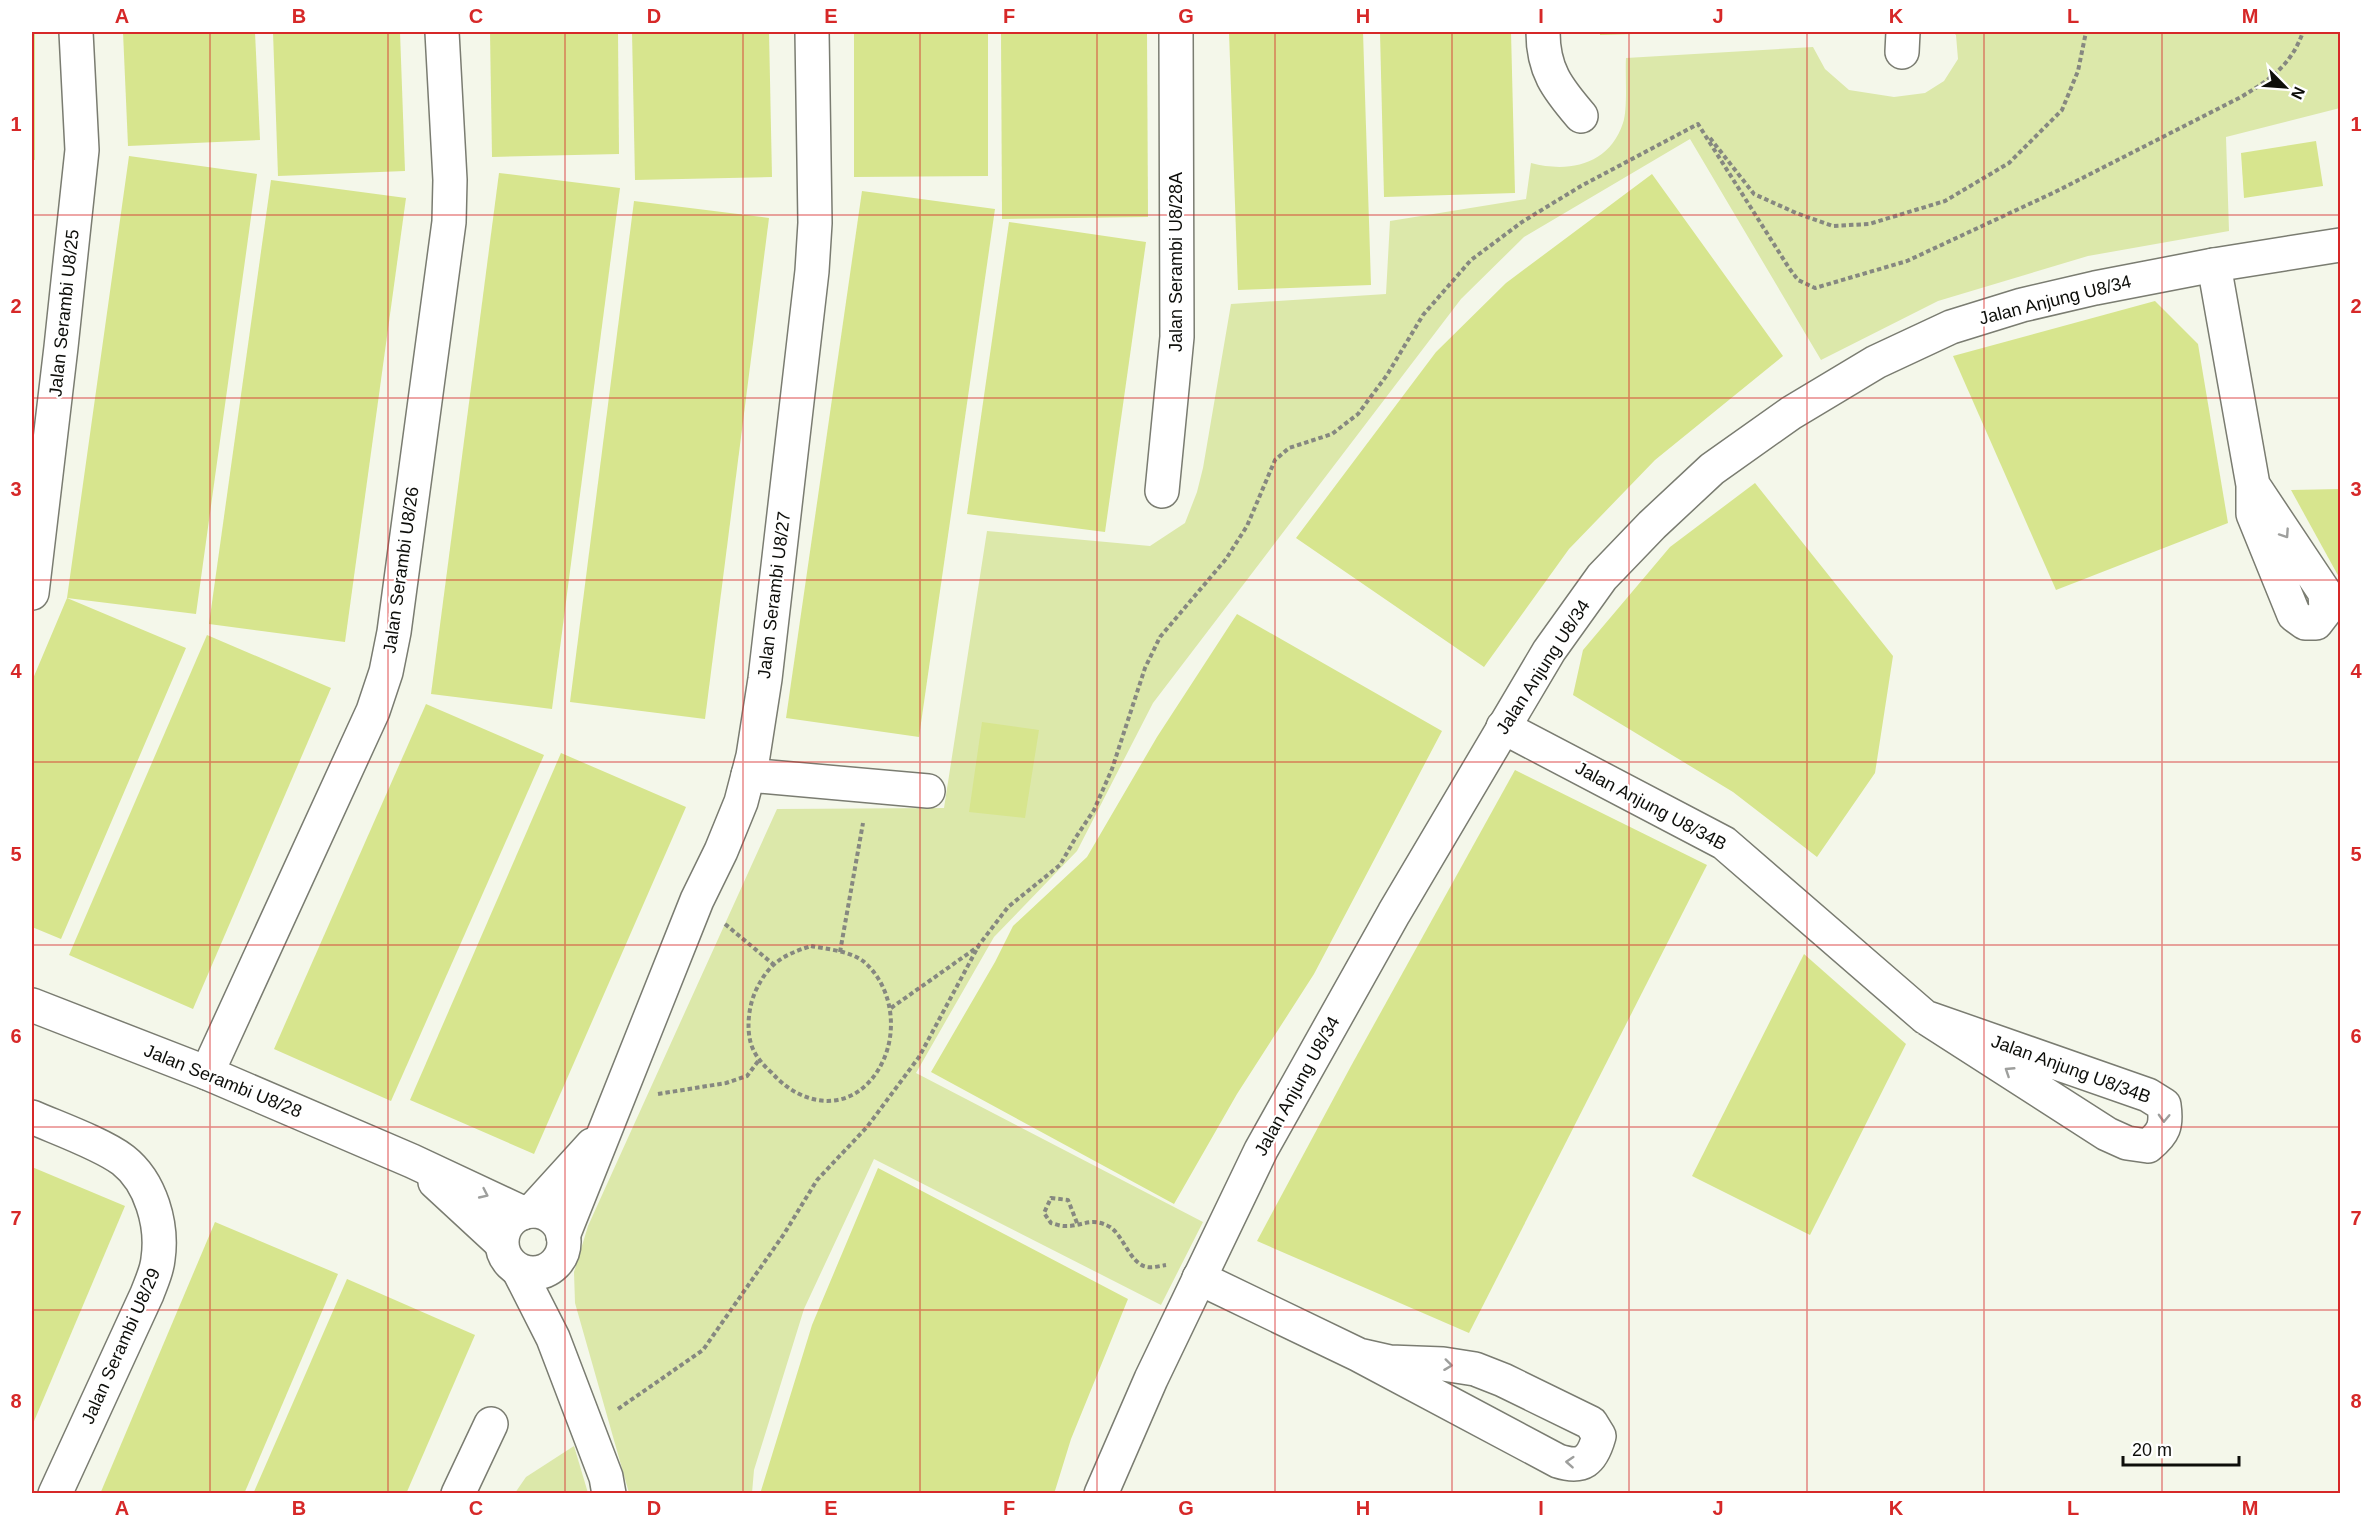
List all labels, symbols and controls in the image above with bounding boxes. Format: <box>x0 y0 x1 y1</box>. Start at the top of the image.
text: A <box>115 5 129 27</box>
text: B <box>292 5 306 27</box>
text: C <box>469 5 483 27</box>
text: D <box>647 5 661 27</box>
text: E <box>824 5 838 27</box>
text: F <box>1003 5 1015 27</box>
text: G <box>1178 5 1194 27</box>
text: H <box>1356 5 1370 27</box>
text: I <box>1538 5 1544 27</box>
text: J <box>1712 5 1724 27</box>
text: K <box>1889 5 1904 27</box>
text: L <box>2067 5 2079 27</box>
text: M <box>2242 5 2258 27</box>
north arrow <box>2255 57 2315 117</box>
text: N <box>2288 84 2308 102</box>
text: 1 <box>10 113 22 135</box>
text: 1 <box>2350 113 2362 135</box>
street label: Jalan Serambi U8/28A <box>1166 172 1186 352</box>
street label: Jalan Serambi U8/25 <box>45 228 83 398</box>
street label: Jalan Anjung U8/34 <box>1977 271 2133 329</box>
text: 2 <box>10 295 22 317</box>
text: 2 <box>2350 295 2362 317</box>
text: 3 <box>10 478 22 500</box>
text: 3 <box>2350 478 2362 500</box>
street label: Jalan Serambi U8/26 <box>379 485 423 655</box>
street label: Jalan Serambi U8/27 <box>754 510 794 680</box>
one-way arrow <box>2278 527 2289 538</box>
street label: Jalan Anjung U8/34 <box>1492 596 1594 738</box>
text: 4 <box>10 660 22 682</box>
text: 4 <box>2350 660 2362 682</box>
street label: Jalan Anjung U8/34B <box>1572 758 1730 854</box>
text: 5 <box>10 843 22 865</box>
text: 5 <box>2350 843 2362 865</box>
street label: Jalan Anjung U8/34 <box>1250 1013 1344 1159</box>
text: 6 <box>10 1025 22 1047</box>
text: 6 <box>2350 1025 2362 1047</box>
street label: Jalan Anjung U8/34B <box>1989 1031 2153 1107</box>
street label: Jalan Serambi U8/28 <box>141 1040 305 1122</box>
one-way arrow <box>2005 1066 2015 1078</box>
one-way arrow <box>2157 1114 2170 1123</box>
one-way arrow <box>477 1187 488 1199</box>
text: 7 <box>10 1207 22 1229</box>
text: 7 <box>2350 1207 2362 1229</box>
street label: Jalan Serambi U8/29 <box>78 1265 164 1427</box>
one-way arrow <box>1443 1359 1453 1371</box>
text: 8 <box>10 1390 22 1412</box>
text: 8 <box>2350 1390 2362 1412</box>
scale bar <box>2123 1429 2238 1467</box>
text: 20 m <box>2132 1440 2172 1460</box>
one-way arrow <box>1565 1456 1574 1469</box>
text: A <box>115 1497 129 1519</box>
text: B <box>292 1497 306 1519</box>
text: C <box>469 1497 483 1519</box>
text: D <box>647 1497 661 1519</box>
text: E <box>824 1497 838 1519</box>
text: F <box>1003 1497 1015 1519</box>
text: G <box>1178 1497 1194 1519</box>
text: H <box>1356 1497 1370 1519</box>
text: I <box>1538 1497 1544 1519</box>
text: J <box>1712 1497 1724 1519</box>
text: K <box>1889 1497 1904 1519</box>
text: L <box>2067 1497 2079 1519</box>
text: M <box>2242 1497 2258 1519</box>

